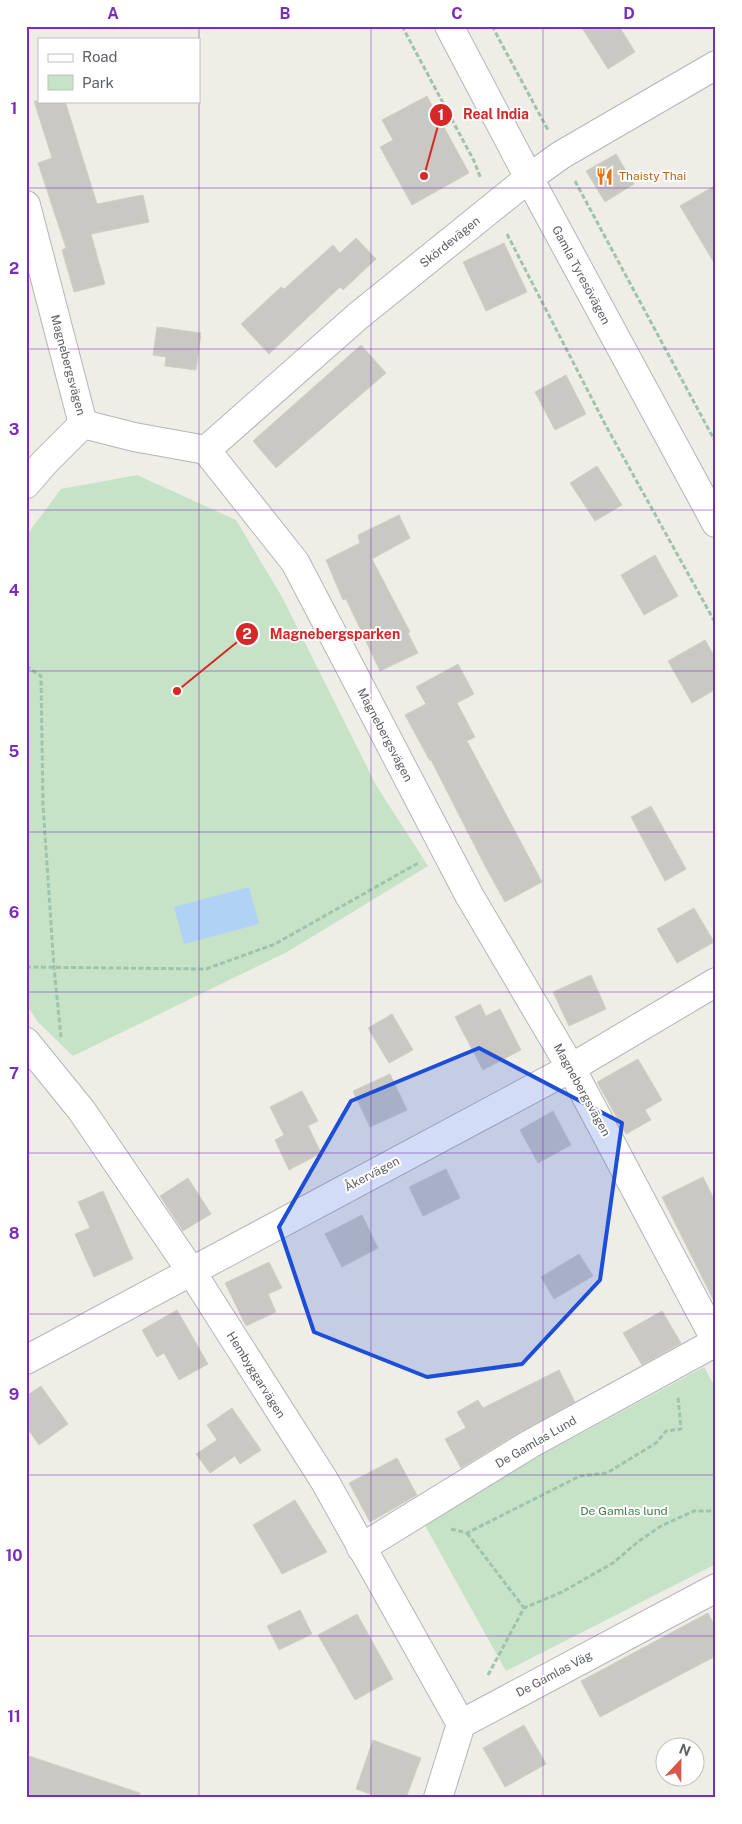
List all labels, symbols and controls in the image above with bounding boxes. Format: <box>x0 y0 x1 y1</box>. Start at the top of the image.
text: A <box>107 4 119 23</box>
text: B <box>280 4 291 23</box>
text: C <box>451 4 463 23</box>
text: D <box>623 4 635 23</box>
legend <box>38 38 200 102</box>
text: Road <box>82 48 118 65</box>
text: Park <box>82 74 114 91</box>
text: 1 <box>11 99 17 118</box>
callout: Real India <box>428 100 539 129</box>
text: 1 <box>438 106 444 123</box>
text: Real India <box>463 106 529 122</box>
restaurant icon: Thaisty Thai <box>595 166 615 186</box>
place label: Thaisty Thai <box>619 169 686 183</box>
street label: Skördevägen <box>417 213 483 270</box>
street label: Gamla Tyresövägen <box>549 223 613 327</box>
text: 2 <box>9 259 19 278</box>
street label: Magnebergsvägen <box>48 313 88 417</box>
text: 3 <box>9 420 19 439</box>
text: 4 <box>9 581 20 600</box>
callout: Magnebergsparken <box>235 619 410 648</box>
text: 2 <box>242 625 252 642</box>
text: Magnebergsparken <box>270 626 400 642</box>
street label: Magnebergsvägen <box>354 686 416 784</box>
text: 5 <box>9 742 20 761</box>
text: 6 <box>9 903 19 922</box>
street label: Magnebergsvägen <box>551 1041 613 1139</box>
text: 7 <box>9 1064 19 1083</box>
street label: Åkervägen <box>342 1154 402 1194</box>
text: 8 <box>9 1224 20 1243</box>
street label: Hembyggarvägen <box>224 1329 288 1421</box>
text: 9 <box>9 1385 19 1404</box>
street label: De Gamlas Lund <box>493 1413 579 1471</box>
park label: De Gamlas lund <box>580 1504 668 1518</box>
text: 10 <box>5 1546 23 1565</box>
street label: De Gamlas Väg <box>514 1648 594 1700</box>
text: 11 <box>7 1707 21 1726</box>
north arrow <box>654 1736 704 1786</box>
text: N <box>677 1740 693 1759</box>

